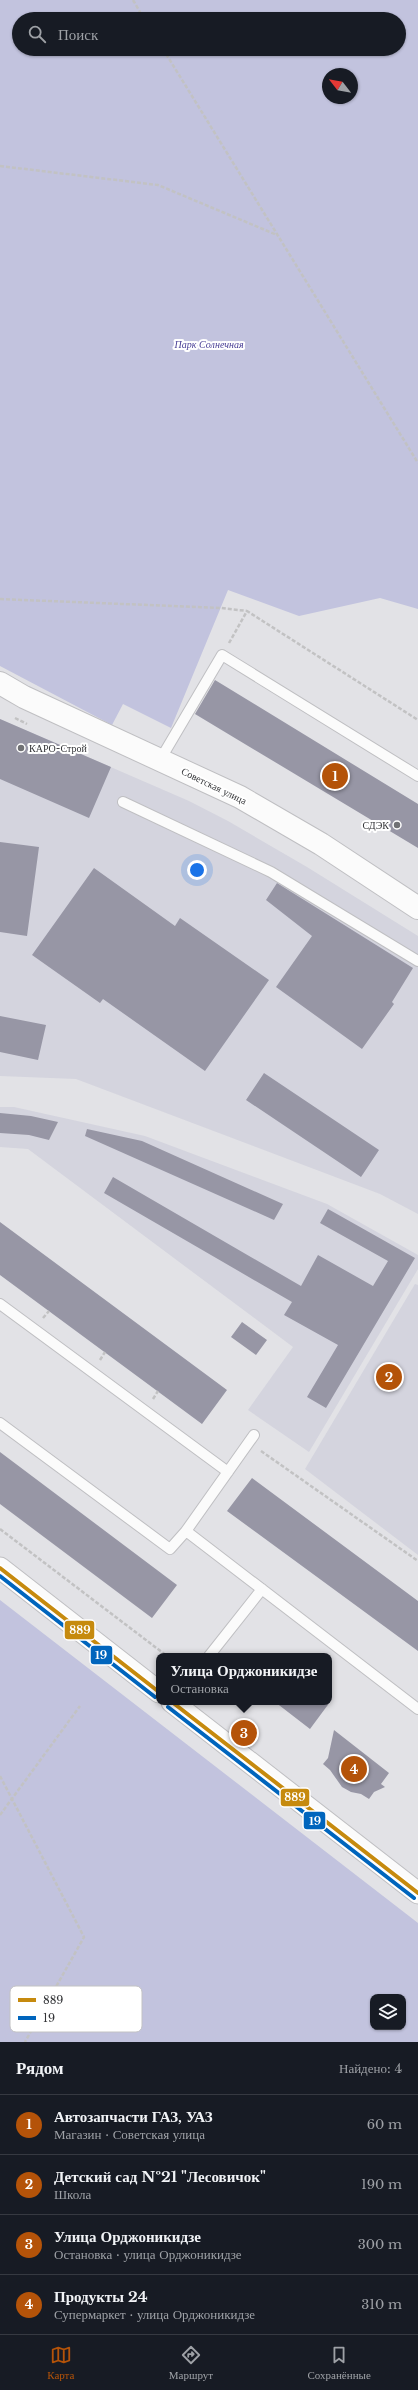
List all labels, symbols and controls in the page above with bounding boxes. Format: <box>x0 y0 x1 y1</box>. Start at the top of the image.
search box <box>12 12 406 56</box>
icon: search <box>26 23 48 45</box>
text: Поиск <box>58 25 98 44</box>
north arrow <box>322 68 358 104</box>
park label: Парк Солнечная <box>173 338 244 351</box>
place label: КАРО-Строй <box>29 742 87 755</box>
marker: КАРО-Строй <box>16 743 26 753</box>
pin: 1 <box>322 761 348 791</box>
street label: Советская улица <box>179 765 249 808</box>
place label: СДЭК <box>362 819 389 832</box>
marker: СДЭК <box>392 820 402 830</box>
your location <box>187 860 207 880</box>
pin: 2 <box>376 1362 402 1392</box>
line badge: 889 <box>64 1620 95 1640</box>
text: 889 <box>69 1623 91 1637</box>
line badge: 19 <box>90 1645 113 1665</box>
text: 19 <box>95 1648 107 1662</box>
popup <box>156 1653 332 1705</box>
text: Улица Орджоникидзе <box>171 1661 317 1680</box>
text: Остановка <box>171 1680 229 1697</box>
pin: 3 <box>231 1718 257 1748</box>
pin: 4 <box>341 1754 367 1784</box>
line badge: 889 <box>280 1788 310 1807</box>
text: 889 <box>284 1790 306 1804</box>
line badge: 19 <box>303 1811 326 1830</box>
text: 19 <box>309 1814 321 1828</box>
legend <box>10 1986 142 2032</box>
text: 889 <box>43 1993 63 2007</box>
map controls <box>370 1994 406 2030</box>
button: layers <box>370 1994 406 2030</box>
text: 19 <box>43 2011 55 2025</box>
text: Рядом <box>16 2058 64 2079</box>
text: Найдено: 4 <box>339 2060 402 2077</box>
text: Автозапчасти ГАЗ, УАЗ <box>54 2107 213 2126</box>
text: 1 <box>26 2116 32 2133</box>
text: 60 m <box>367 2116 402 2133</box>
text: Магазин · Советская улица <box>54 2126 205 2143</box>
text: Детский сад №21 "Лесовичок" <box>54 2167 266 2186</box>
text: 2 <box>25 2176 33 2193</box>
text: 190 m <box>361 2176 402 2193</box>
text: Школа <box>54 2186 91 2203</box>
text: Улица Орджоникидзе <box>54 2227 201 2246</box>
text: 3 <box>25 2236 33 2253</box>
text: 300 m <box>358 2236 402 2253</box>
text: Остановка · улица Орджоникидзе <box>54 2246 242 2263</box>
text: Продукты 24 <box>54 2287 148 2306</box>
text: 4 <box>25 2296 33 2313</box>
text: 310 m <box>361 2296 402 2313</box>
text: Супермаркет · улица Орджоникидзе <box>54 2306 255 2323</box>
tab: Карта <box>47 2344 74 2382</box>
tab: Маршрут <box>169 2344 213 2382</box>
tab: Сохранённые <box>308 2344 371 2382</box>

